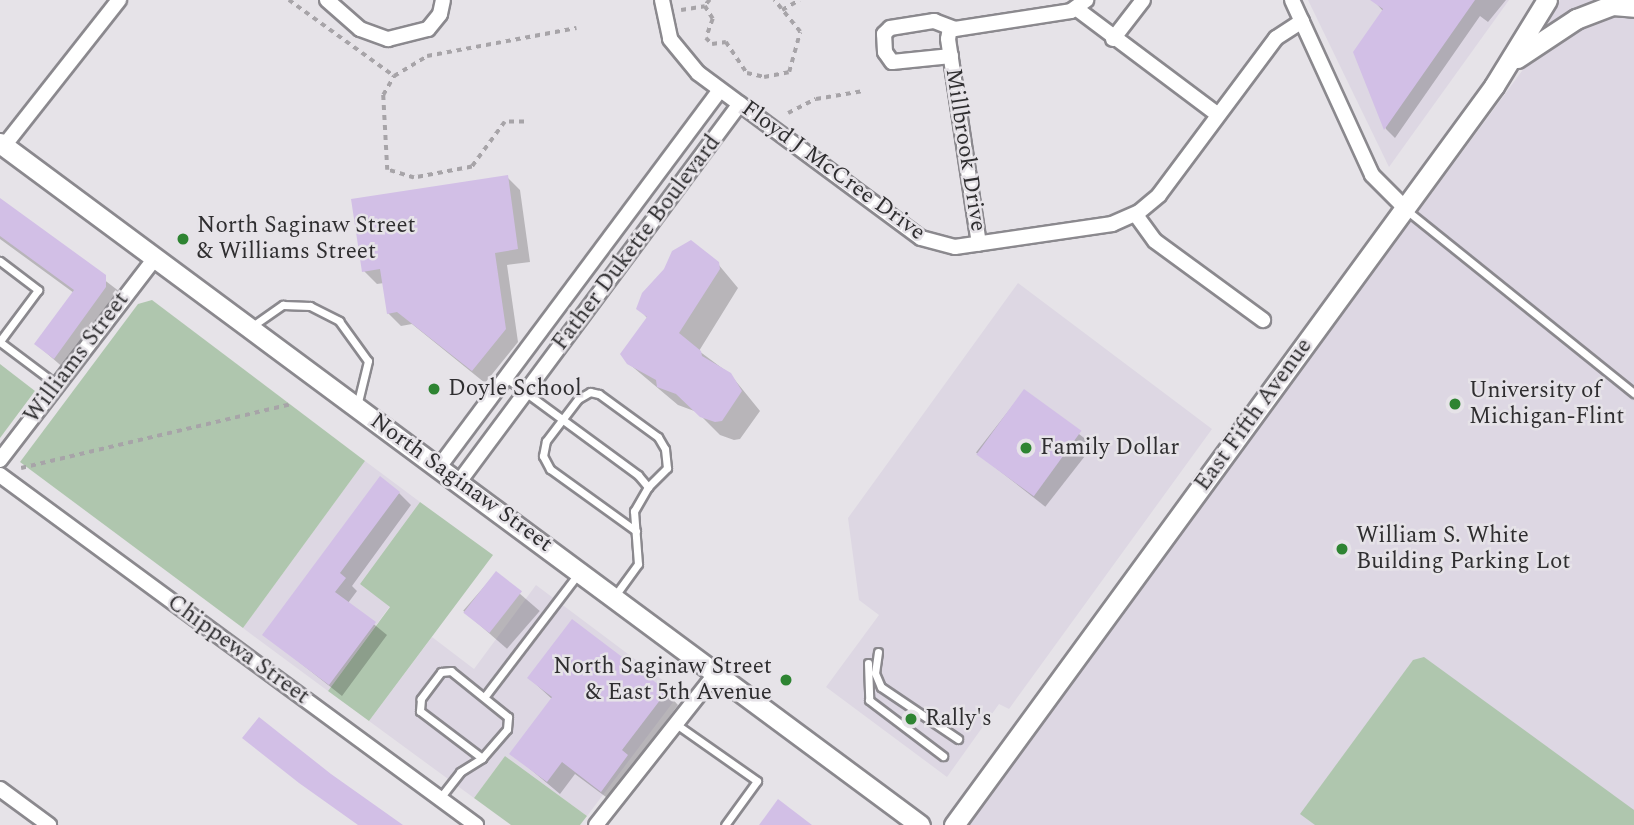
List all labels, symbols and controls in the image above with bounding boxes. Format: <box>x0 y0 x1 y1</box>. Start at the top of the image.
street label: Millbrook Drive <box>938 67 992 233</box>
street label: Floyd J McCree Drive <box>736 95 930 247</box>
street label: Father Dukette Boulevard <box>547 130 727 356</box>
place label: North Saginaw Street & Williams Street <box>197 212 416 266</box>
marker: North Saginaw Street & Williams Street <box>175 231 191 247</box>
street label: Williams Street <box>19 287 135 429</box>
street label: East Fifth Avenue <box>1189 333 1319 497</box>
place label: Doyle School <box>448 375 582 403</box>
place label: University of Michigan-Flint <box>1469 377 1624 431</box>
marker: Doyle School <box>426 381 442 397</box>
marker: University of Michigan-Flint <box>1447 396 1463 412</box>
street label: North Saginaw Street <box>364 408 558 558</box>
place label: Family Dollar <box>1040 434 1179 462</box>
marker: Family Dollar <box>1018 440 1034 456</box>
place label: William S. White Building Parking Lot <box>1356 522 1570 576</box>
marker: William S. White Building Parking Lot <box>1334 541 1350 557</box>
street label: Chippewa Street <box>161 589 315 711</box>
place label: North Saginaw Street & East 5th Avenue <box>553 653 772 707</box>
marker: North Saginaw Street & East 5th Avenue <box>778 672 794 688</box>
place label: Rally's <box>925 705 992 733</box>
marker: Rally's <box>903 711 919 727</box>

